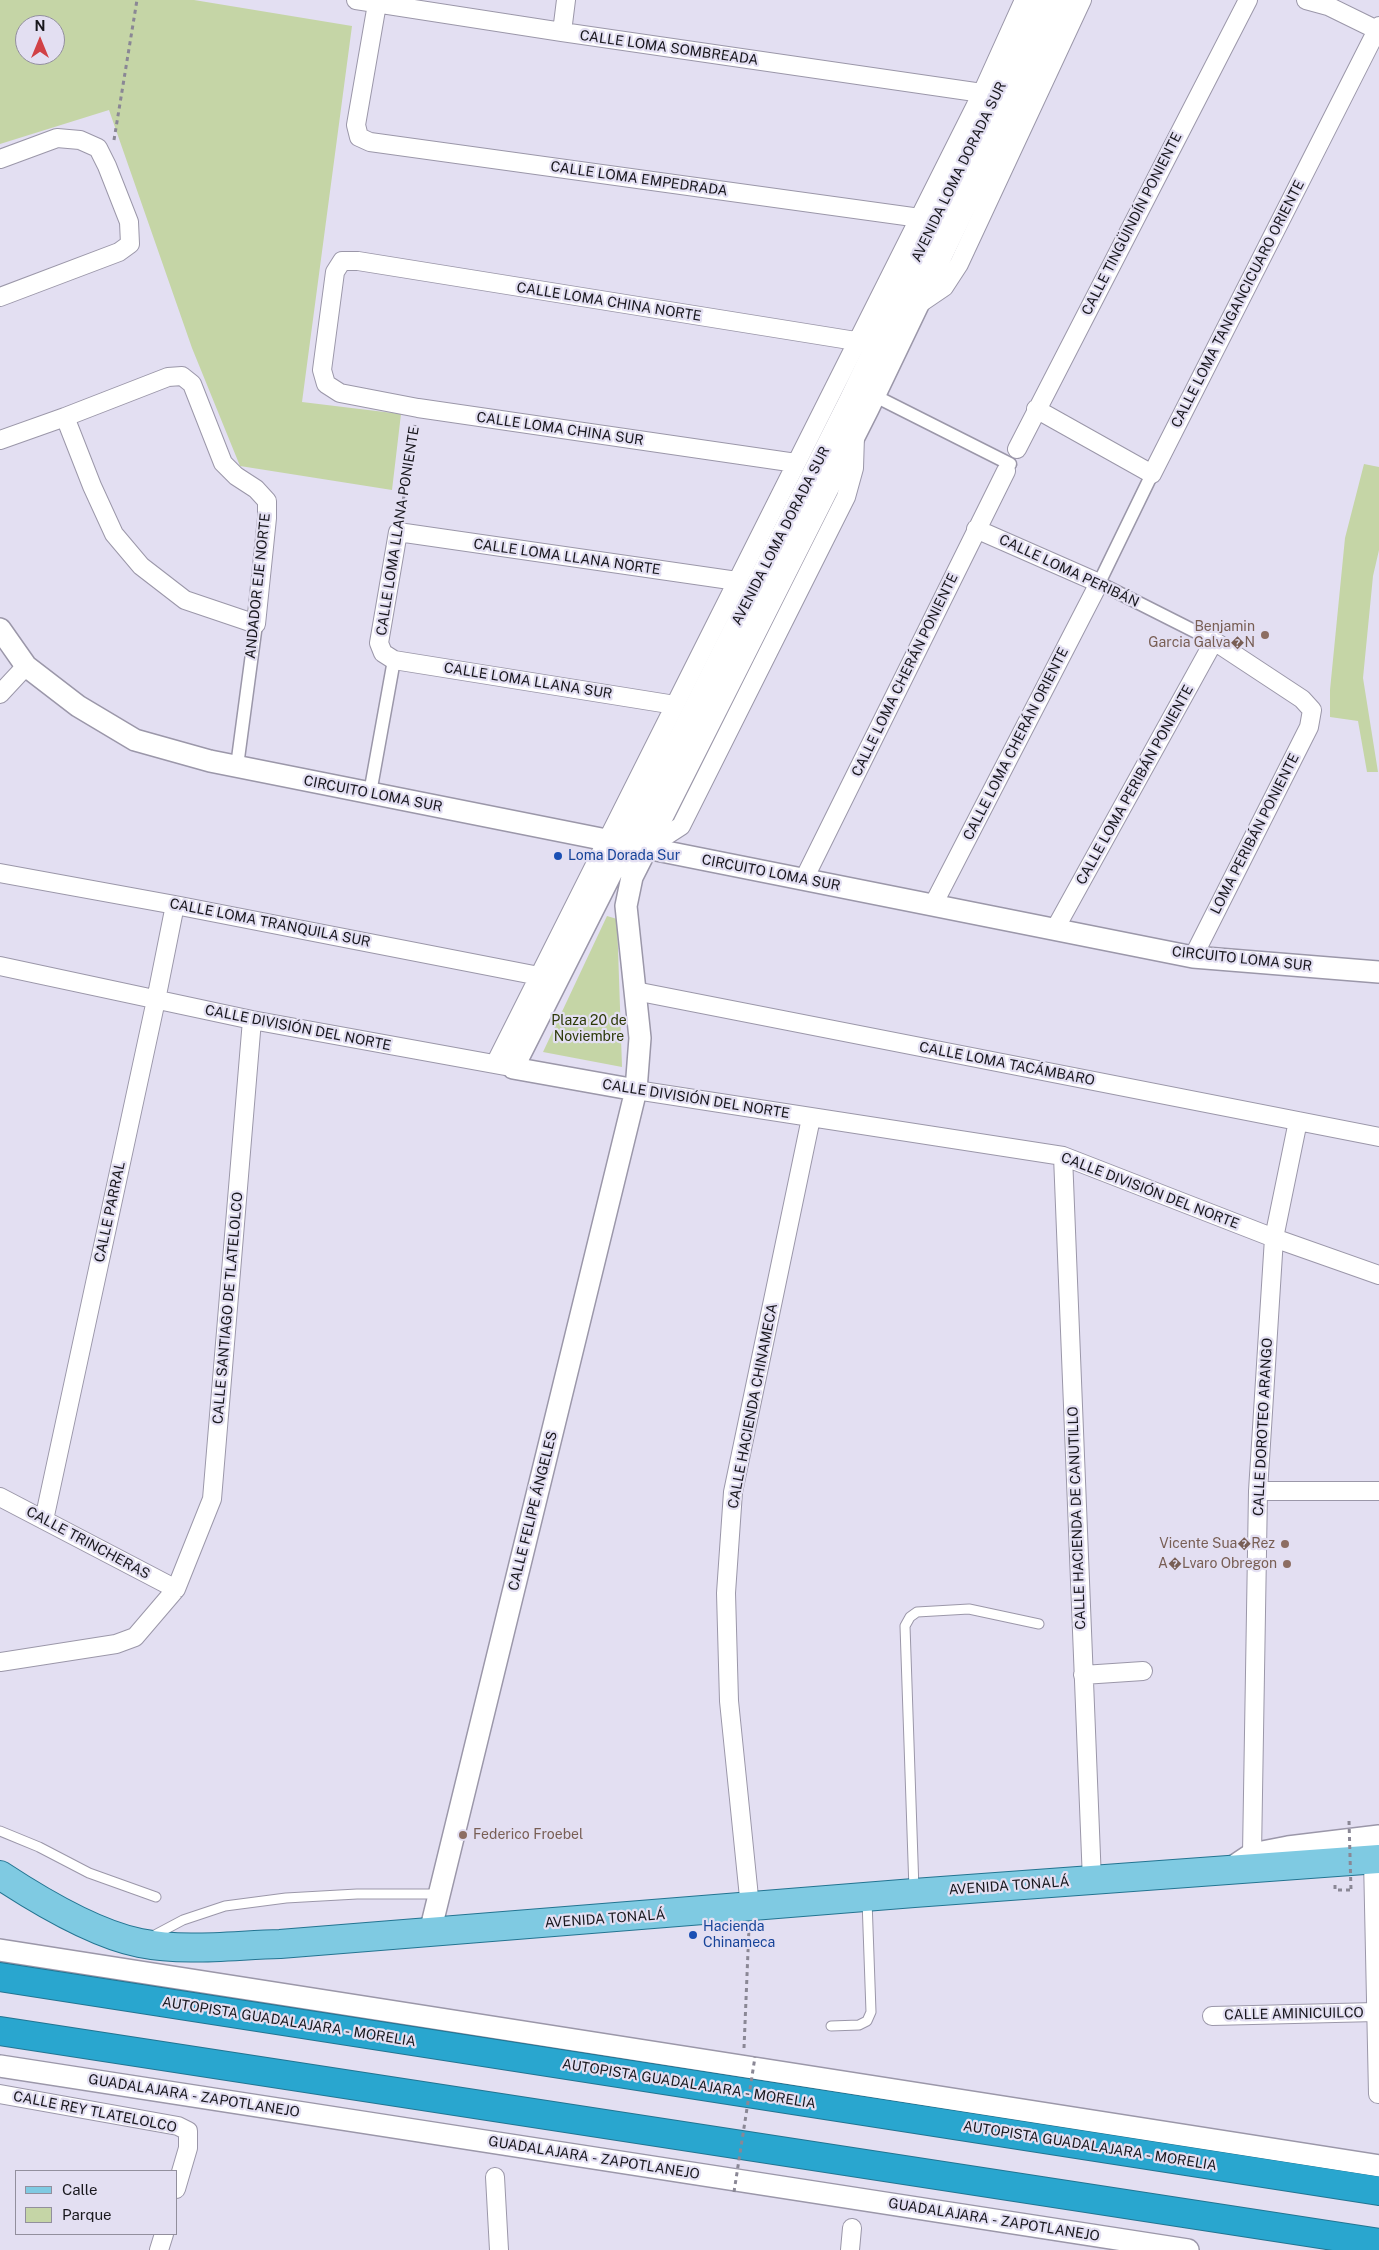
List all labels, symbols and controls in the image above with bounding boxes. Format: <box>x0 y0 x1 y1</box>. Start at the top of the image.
north arrow <box>15 15 65 65</box>
text: N <box>35 18 45 34</box>
street label: CALLE LOMA SOMBREADA <box>579 27 759 69</box>
street label: AVENIDA LOMA DORADA SUR <box>908 79 1010 265</box>
street label: CALLE TINGÜINDÍN PONIENTE <box>1078 130 1186 318</box>
street label: CALLE LOMA EMPEDRADA <box>549 158 729 200</box>
street label: CALLE LOMA TANGANCICUARO ORIENTE <box>1168 178 1308 430</box>
street label: CALLE LOMA CHINA NORTE <box>515 279 703 325</box>
street label: CALLE LOMA CHINA SUR <box>475 409 645 449</box>
street label: CALLE LOMA LLANA PONIENTE <box>373 425 423 637</box>
street label: AVENIDA LOMA DORADA SUR <box>729 444 833 628</box>
street label: ANDADOR EJE NORTE <box>242 512 274 660</box>
street label: CALLE LOMA PERIBÁN <box>996 531 1142 611</box>
street label: CALLE LOMA LLANA NORTE <box>472 536 662 578</box>
street label: CALLE LOMA CHERÁN PONIENTE <box>848 571 962 779</box>
place label: Benjamin Garcia Galva�N <box>1148 619 1255 652</box>
marker: Benjamin Garcia Galva�N <box>1259 629 1271 641</box>
street label: CALLE LOMA CHERÁN ORIENTE <box>960 645 1072 843</box>
street label: CALLE LOMA LLANA SUR <box>443 659 613 703</box>
street label: CALLE LOMA PERIBÁN PONIENTE <box>1073 682 1197 888</box>
street label: LOMA PERIBÁN PONIENTE <box>1207 751 1303 917</box>
street label: CIRCUITO LOMA SUR <box>302 772 444 816</box>
place label: Loma Dorada Sur <box>568 848 680 864</box>
marker: Loma Dorada Sur <box>552 850 564 862</box>
street label: CIRCUITO LOMA SUR <box>700 851 842 895</box>
street label: CALLE LOMA TRANQUILA SUR <box>168 895 372 951</box>
street label: CIRCUITO LOMA SUR <box>1171 943 1313 975</box>
street label: CALLE DIVISIÓN DEL NORTE <box>203 1002 393 1054</box>
park label: Plaza 20 de Noviembre <box>551 1013 627 1046</box>
street label: CALLE LOMA TACÁMBARO <box>918 1039 1096 1089</box>
street label: CALLE DIVISIÓN DEL NORTE <box>601 1076 791 1122</box>
street label: CALLE DIVISIÓN DEL NORTE <box>1059 1149 1241 1233</box>
street label: CALLE PARRAL <box>91 1160 129 1264</box>
street label: CALLE SANTIAGO DE TLATELOLCO <box>209 1191 247 1425</box>
street label: CALLE HACIENDA CHINAMECA <box>725 1302 781 1510</box>
street label: CALLE DOROTEO ARANGO <box>1250 1337 1276 1517</box>
street label: CALLE HACIENDA DE CANUTILLO <box>1065 1406 1089 1630</box>
street label: CALLE FELIPE ÁNGELES <box>505 1430 561 1592</box>
street label: CALLE TRINCHERAS <box>23 1503 153 1583</box>
place label: Vicente Sua�Rez <box>1159 1536 1275 1552</box>
marker: Vicente Sua�Rez <box>1279 1538 1291 1550</box>
place label: A�Lvaro Obregon <box>1158 1556 1277 1572</box>
marker: A�Lvaro Obregon <box>1281 1558 1293 1570</box>
place label: Federico Froebel <box>473 1827 583 1843</box>
marker: Federico Froebel <box>457 1829 469 1841</box>
street label: AVENIDA TONALÁ <box>948 1873 1070 1899</box>
street label: AVENIDA TONALÁ <box>544 1906 666 1932</box>
place label: Hacienda Chinameca <box>703 1919 775 1951</box>
marker: Hacienda Chinameca <box>687 1929 699 1941</box>
street label: AUTOPISTA GUADALAJARA - MORELIA <box>161 1994 417 2050</box>
street label: CALLE AMINICUILCO <box>1224 2004 1364 2024</box>
street label: AUTOPISTA GUADALAJARA - MORELIA <box>561 2056 817 2112</box>
street label: GUADALAJARA - ZAPOTLANEJO <box>87 2071 301 2121</box>
street label: CALLE REY TLATELOLCO <box>12 2088 178 2136</box>
street label: AUTOPISTA GUADALAJARA - MORELIA <box>962 2118 1218 2174</box>
street label: GUADALAJARA - ZAPOTLANEJO <box>487 2133 701 2183</box>
legend <box>15 2170 178 2235</box>
text: Calle <box>62 2181 98 2198</box>
street label: GUADALAJARA - ZAPOTLANEJO <box>887 2195 1101 2245</box>
text: Parque <box>62 2206 112 2223</box>

